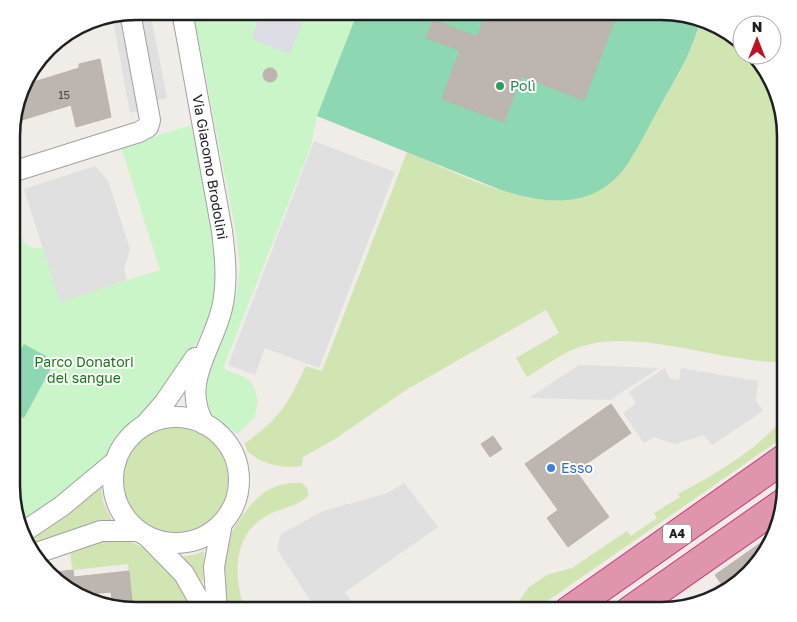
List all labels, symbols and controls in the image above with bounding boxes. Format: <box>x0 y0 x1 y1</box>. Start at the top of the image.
north arrow <box>732 15 782 65</box>
text: N <box>752 18 762 35</box>
place label: Polì <box>510 77 536 94</box>
marker: Polì <box>494 80 506 92</box>
house number: 15 <box>58 88 70 101</box>
street label: Via Giacomo Brodolini <box>189 93 232 241</box>
park label: Parco Donatori del sangue <box>34 353 134 386</box>
place label: Esso <box>561 459 593 476</box>
marker: Esso <box>545 462 557 474</box>
road number: A4 <box>663 524 691 544</box>

